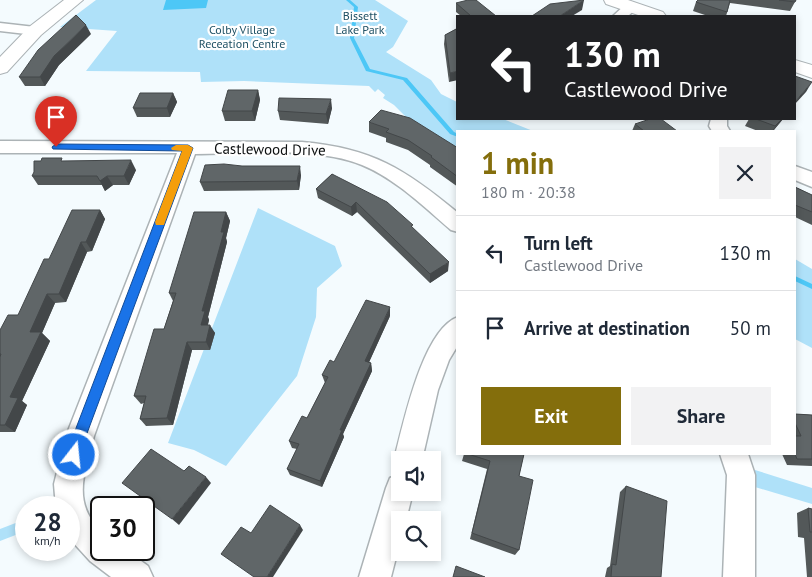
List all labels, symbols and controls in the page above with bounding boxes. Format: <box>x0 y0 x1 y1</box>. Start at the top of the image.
park label: Bissett Lake Park <box>336 8 385 37</box>
park label: Colby Village Receation Centre <box>199 22 285 51</box>
text: 130 m <box>564 31 661 77</box>
icon: left <box>481 35 546 100</box>
text: Castlewood Drive <box>564 75 728 103</box>
pin <box>35 96 77 147</box>
icon: arrive <box>42 103 70 131</box>
street label: Castlewood Drive <box>214 139 326 159</box>
text: 1 min <box>481 143 554 182</box>
button: close <box>719 147 771 199</box>
text: 180 m · 20:38 <box>481 182 576 202</box>
text: Turn left <box>524 231 593 255</box>
icon: left <box>481 239 509 267</box>
text: 130 m <box>719 241 771 265</box>
text: Castlewood Drive <box>524 255 643 275</box>
icon: arrive <box>481 314 509 342</box>
text: Arrive at destination <box>524 316 690 340</box>
text: 50 m <box>730 316 771 340</box>
button: Exit <box>481 387 621 445</box>
button: Share <box>631 387 771 445</box>
position arrow <box>47 428 99 480</box>
map controls <box>391 451 441 561</box>
button: sound <box>391 451 441 501</box>
speed limit sign: 30 <box>90 496 155 561</box>
text: 28 <box>33 506 62 538</box>
button: search <box>391 511 441 561</box>
text: km/h <box>34 533 61 548</box>

